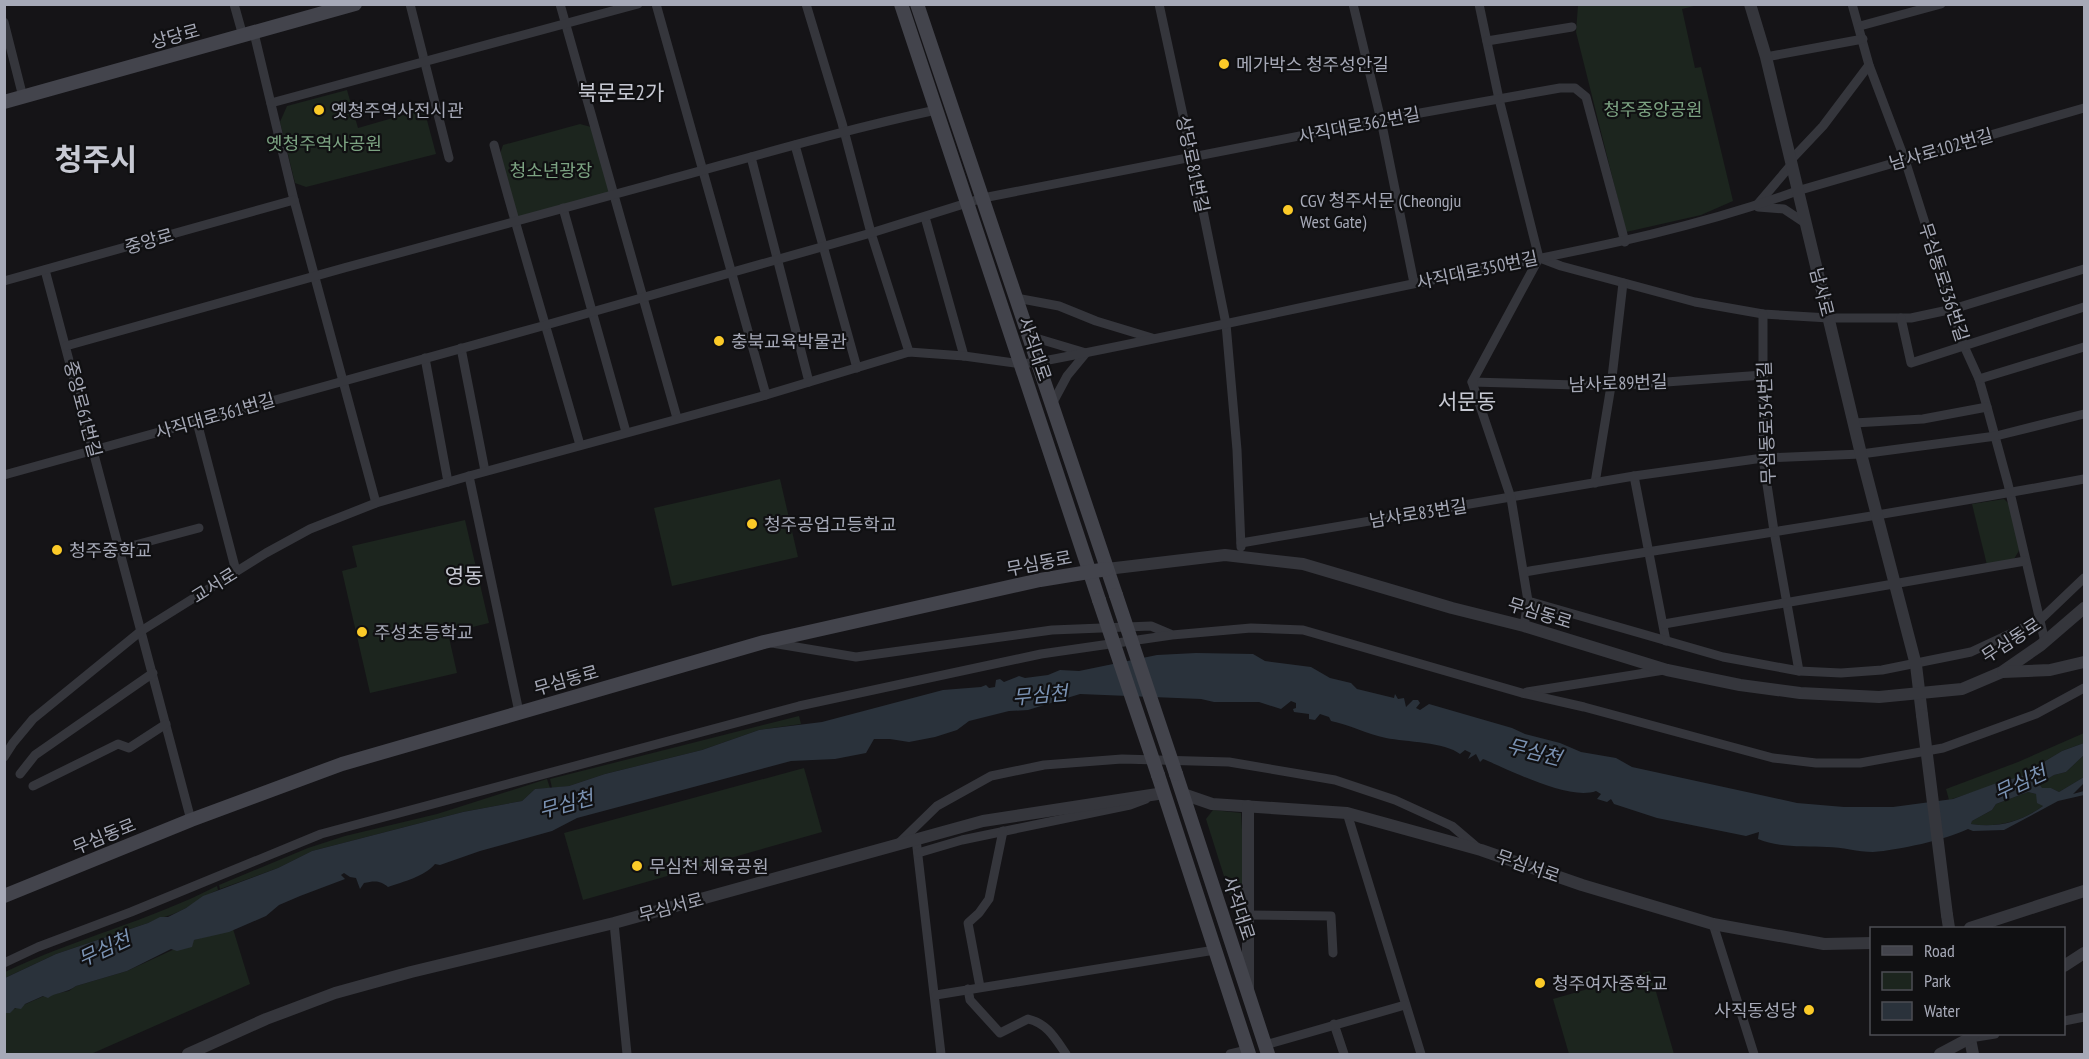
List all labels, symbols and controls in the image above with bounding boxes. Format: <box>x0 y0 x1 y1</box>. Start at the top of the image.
street label: 상당로 <box>148 18 202 54</box>
place label: 메가박스 청주성안길 <box>1236 53 1389 76</box>
marker: 메가박스 청주성안길 <box>1217 57 1231 71</box>
district label: 북문로2가 <box>578 79 664 106</box>
park label: 청주중앙공원 <box>1603 98 1703 121</box>
place label: 옛청주역사전시관 <box>331 99 464 122</box>
street label: 사직대로362번길 <box>1296 102 1422 148</box>
marker: 옛청주역사전시관 <box>312 103 326 117</box>
street label: 상당로81번길 <box>1171 113 1215 215</box>
street label: 남사로102번길 <box>1886 123 1996 175</box>
park label: 옛청주역사공원 <box>266 132 382 155</box>
district label: 청주시 <box>55 139 137 178</box>
park label: 청소년광장 <box>510 159 592 182</box>
place label: CGV 청주서문 (Cheongju West Gate) <box>1300 189 1461 233</box>
marker: CGV 청주서문 (Cheongju West Gate) <box>1281 203 1295 217</box>
street label: 무심동로336번길 <box>1914 220 1974 344</box>
street label: 중앙로 <box>122 223 176 259</box>
street label: 사직대로350번길 <box>1414 246 1540 294</box>
street label: 남사로 <box>1805 265 1839 319</box>
street label: 사직대로 <box>1013 314 1057 384</box>
place label: 충북교육박물관 <box>731 330 847 353</box>
marker: 충북교육박물관 <box>712 334 726 348</box>
street label: 중앙로61번길 <box>59 358 107 460</box>
street label: 무심동로354번길 <box>1752 361 1780 485</box>
street label: 남사로89번길 <box>1568 370 1668 396</box>
street label: 사직대로361번길 <box>152 388 278 444</box>
district label: 서문동 <box>1438 388 1496 415</box>
street label: 남사로83번길 <box>1367 494 1469 532</box>
place label: 청주공업고등학교 <box>764 513 896 536</box>
marker: 청주공업고등학교 <box>745 517 759 531</box>
place label: 청주중학교 <box>69 539 152 562</box>
marker: 청주중학교 <box>50 543 64 557</box>
street label: 무심동로 <box>1004 545 1074 581</box>
street label: 교서로 <box>187 562 241 608</box>
district label: 영동 <box>445 562 483 589</box>
street label: 무심동로 <box>1505 592 1575 634</box>
street label: 무심동로 <box>1977 612 2045 668</box>
place label: 주성초등학교 <box>374 621 473 644</box>
marker: 주성초등학교 <box>355 625 369 639</box>
street label: 무심동로 <box>531 660 601 700</box>
water label: 무심천 <box>1011 679 1071 710</box>
water label: 무심천 <box>1504 733 1566 772</box>
water label: 무심천 <box>1989 758 2053 806</box>
water label: 무심천 <box>536 784 599 824</box>
street label: 무심동로 <box>69 813 139 859</box>
street label: 무심서로 <box>1493 844 1563 888</box>
place label: 무심천 체육공원 <box>649 855 769 878</box>
marker: 무심천 체육공원 <box>630 859 644 873</box>
street label: 사직대로 <box>1218 873 1260 943</box>
street label: 무심서로 <box>636 887 706 927</box>
water label: 무심천 <box>73 924 137 972</box>
legend <box>1870 927 2065 1035</box>
text: Road <box>1924 939 1955 962</box>
text: Park <box>1924 969 1951 992</box>
place label: 청주여자중학교 <box>1552 972 1668 995</box>
marker: 청주여자중학교 <box>1533 976 1547 990</box>
place label: 사직동성당 <box>1714 999 1797 1022</box>
text: Water <box>1924 999 1960 1022</box>
marker: 사직동성당 <box>1802 1003 1816 1017</box>

